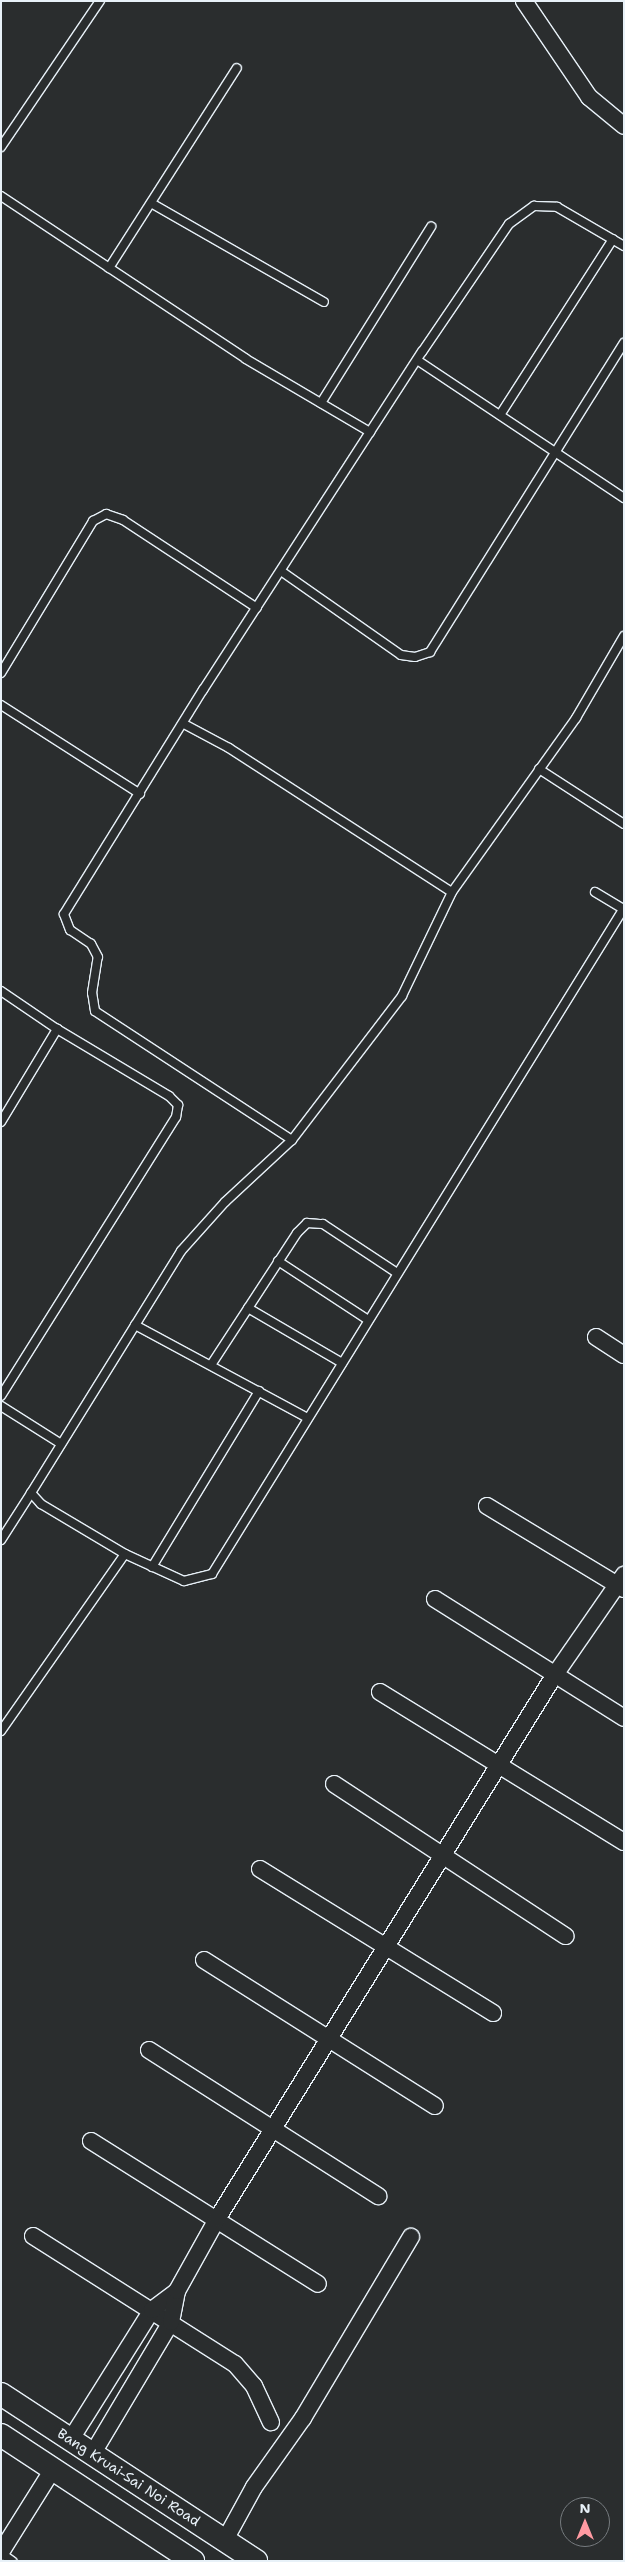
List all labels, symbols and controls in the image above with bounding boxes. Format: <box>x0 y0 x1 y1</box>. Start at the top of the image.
street label: Bang Kruai-Sai Noi Road <box>54 2425 204 2529</box>
north arrow <box>560 2497 610 2547</box>
text: N <box>579 2499 591 2517</box>

